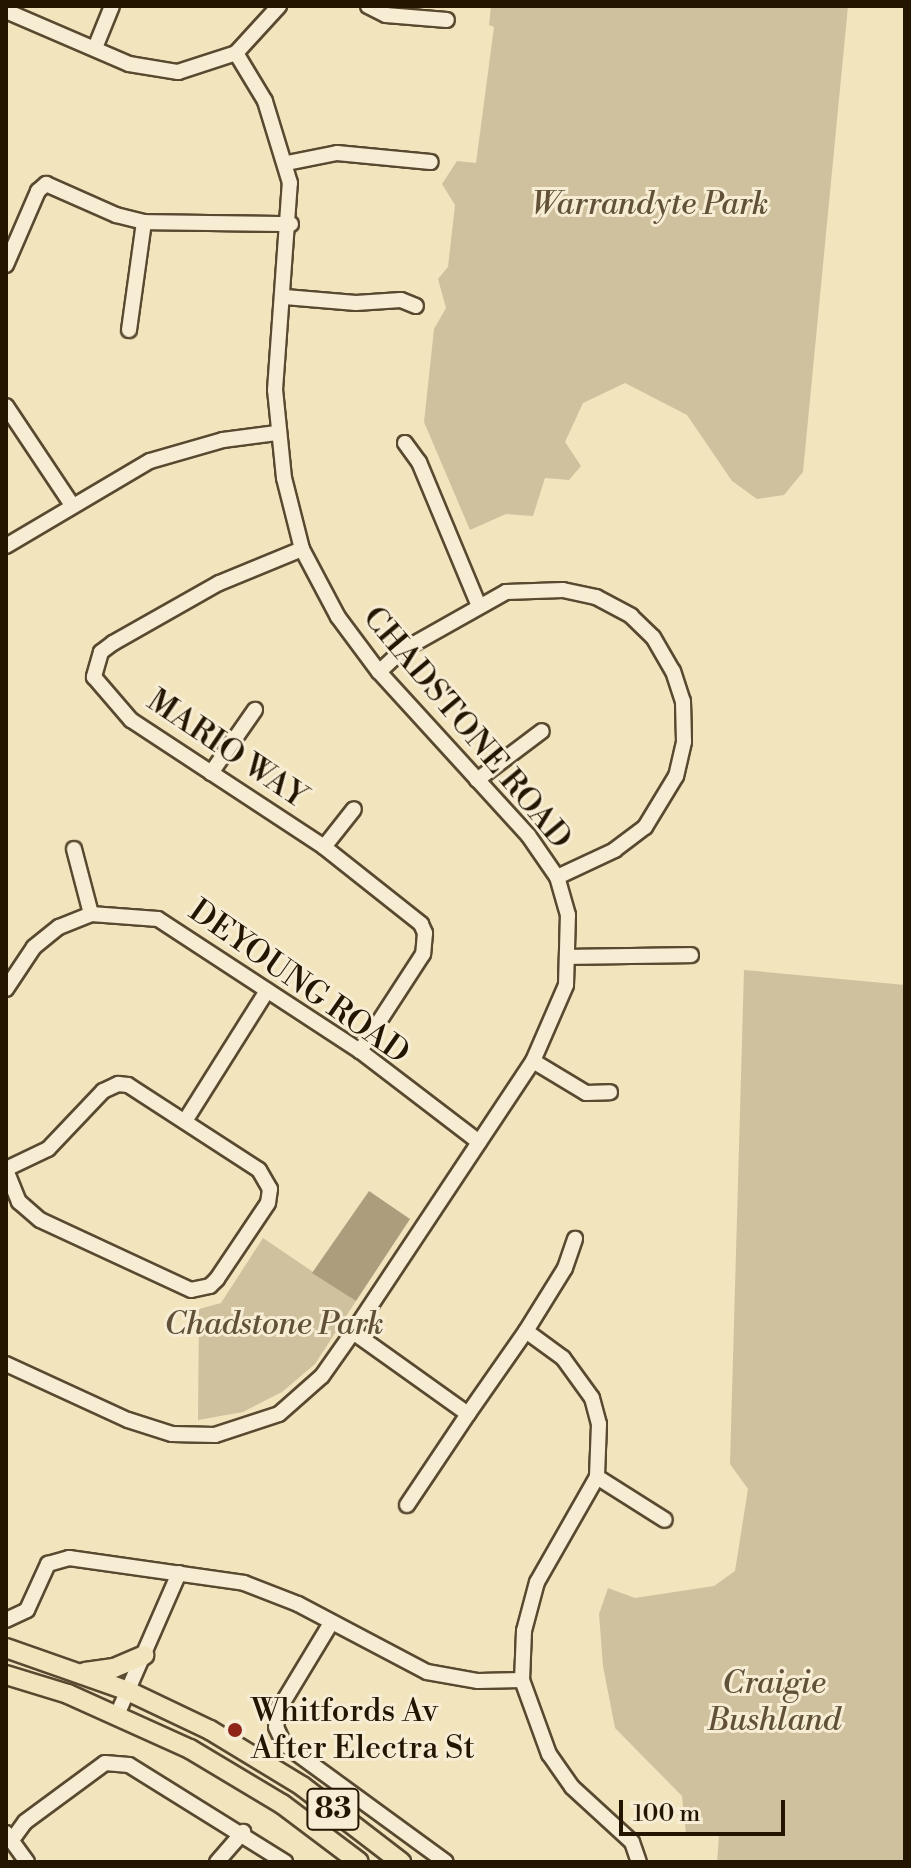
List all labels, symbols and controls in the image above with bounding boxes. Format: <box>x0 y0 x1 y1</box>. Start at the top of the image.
park label: Warrandyte Park <box>532 185 768 223</box>
street label: CHADSTONE ROAD <box>354 599 580 857</box>
street label: MARIO WAY <box>140 682 314 816</box>
street label: DEYOUNG ROAD <box>181 892 417 1072</box>
park label: Chadstone Park <box>164 1305 384 1343</box>
park label: Craigie Bushland <box>707 1665 841 1740</box>
place label: Whitfords Av After Electra St <box>251 1693 475 1768</box>
marker: Whitfords Av After Electra St <box>226 1721 244 1739</box>
road number: 83 <box>305 1783 361 1835</box>
scale bar <box>623 1784 789 1834</box>
text: 100 m <box>633 1799 700 1829</box>

